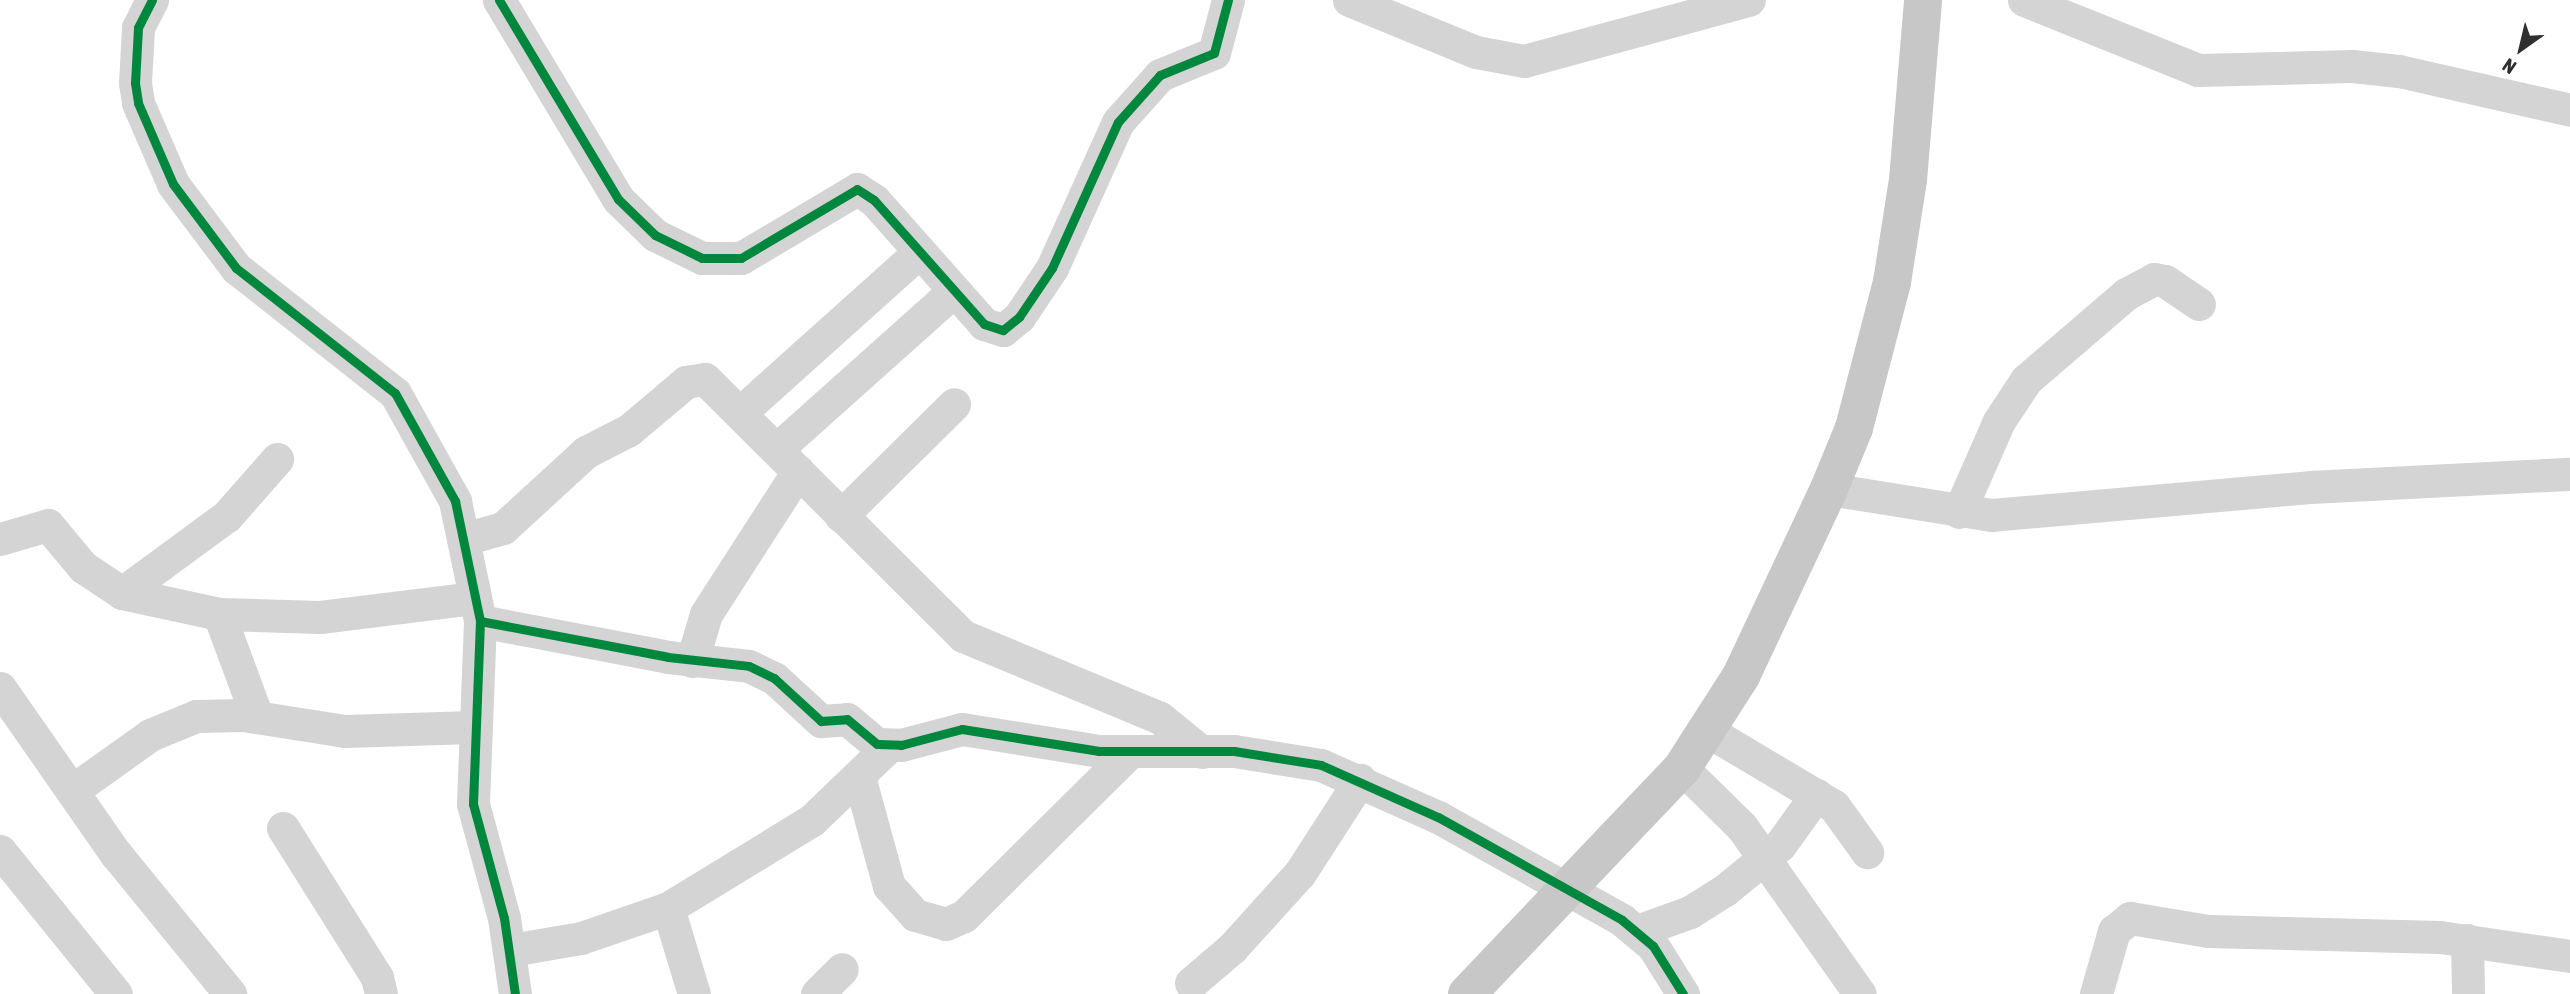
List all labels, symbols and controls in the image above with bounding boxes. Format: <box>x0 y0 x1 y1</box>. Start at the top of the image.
north arrow <box>2486 14 2556 84</box>
text: N <box>2498 54 2520 79</box>

